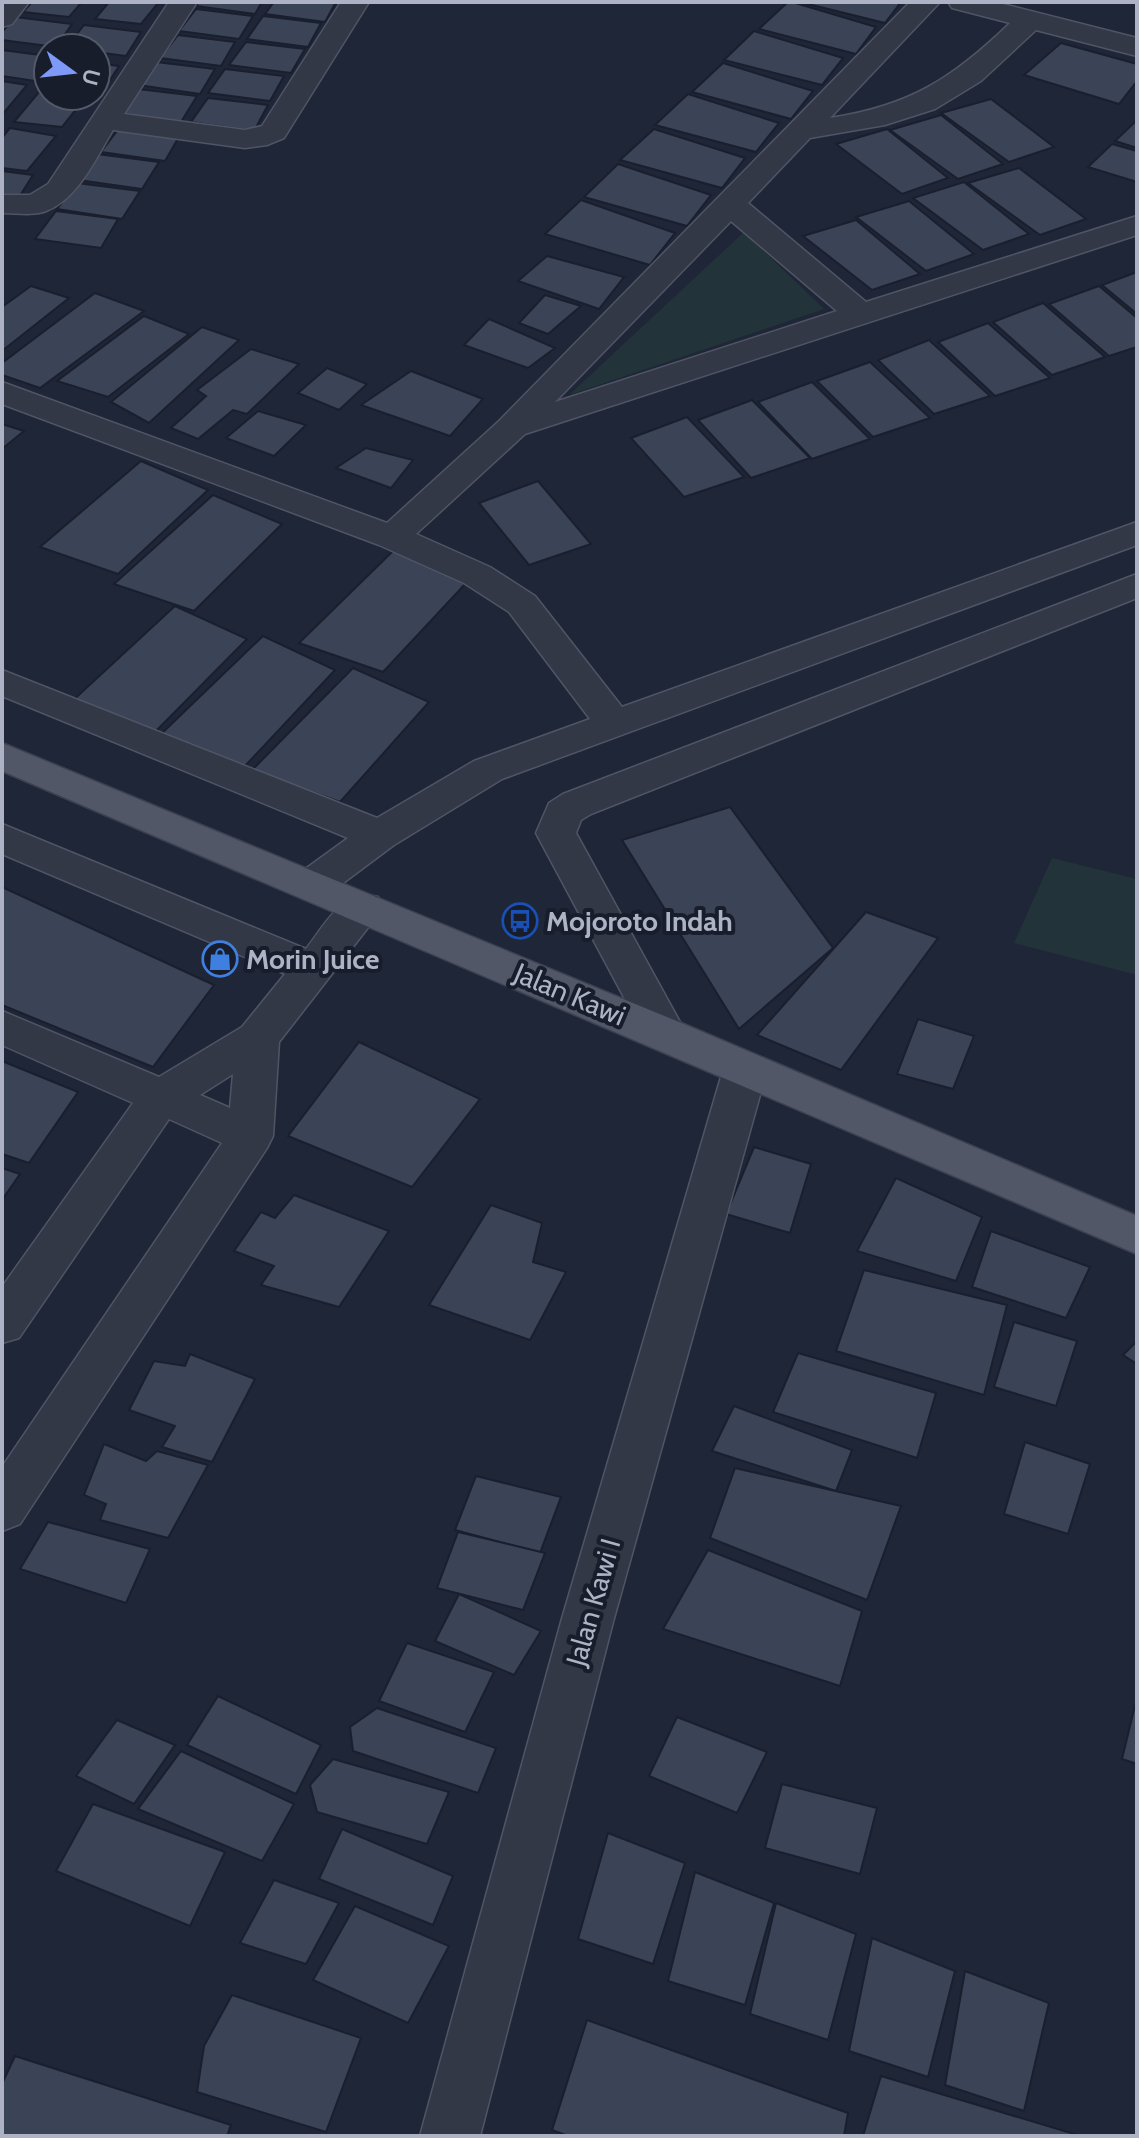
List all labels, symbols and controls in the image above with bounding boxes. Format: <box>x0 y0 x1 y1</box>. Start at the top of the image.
north arrow <box>32 32 112 112</box>
text: U <box>76 66 106 88</box>
bus stop icon: Mojoroto Indah <box>501 902 539 940</box>
place label: Mojoroto Indah <box>546 904 733 938</box>
shop icon: Morin Juice <box>201 940 239 978</box>
place label: Morin Juice <box>246 942 379 976</box>
street label: Jalan Kawi <box>508 955 631 1033</box>
street label: Jalan Kawi I <box>558 1534 627 1671</box>

